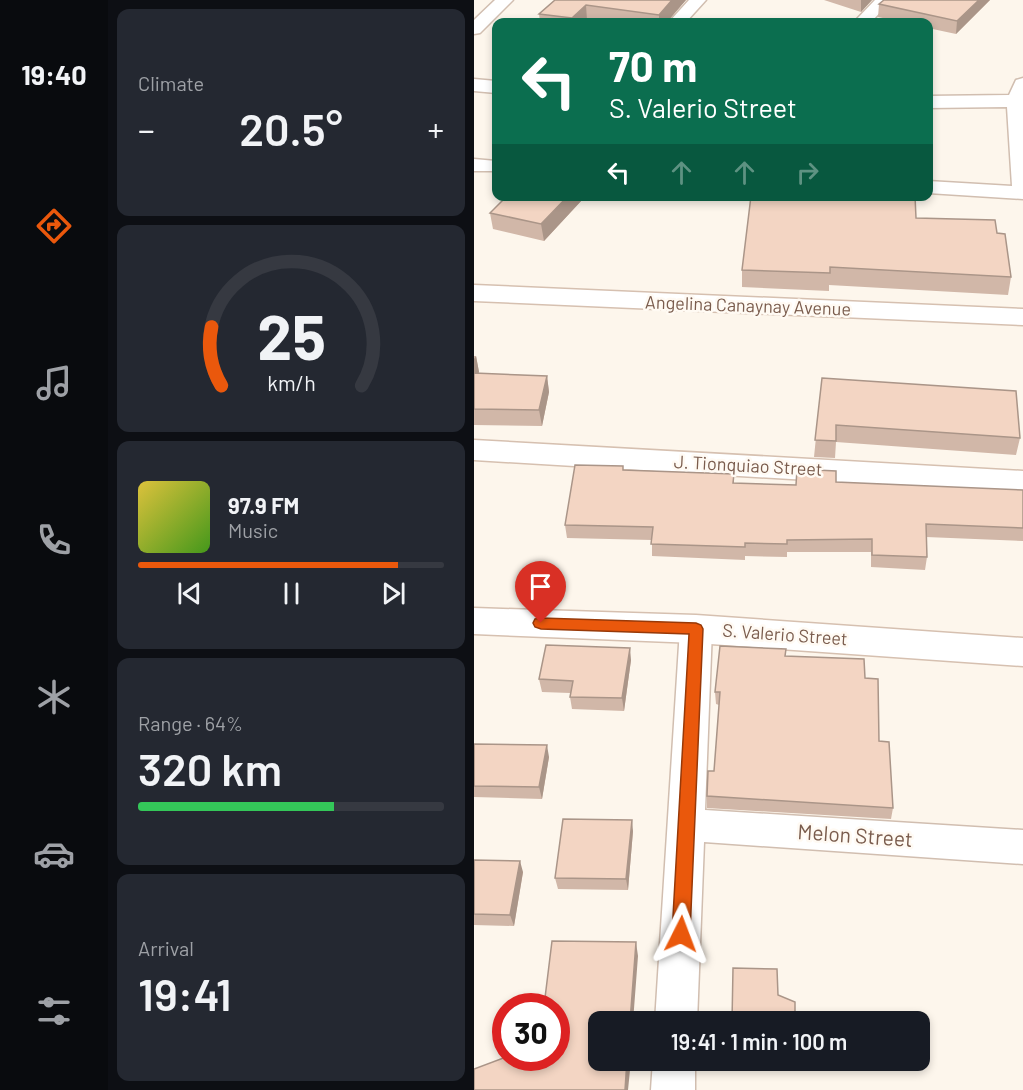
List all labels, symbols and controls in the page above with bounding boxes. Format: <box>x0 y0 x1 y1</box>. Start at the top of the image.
text: 70 m <box>609 40 697 90</box>
icon: left <box>510 42 588 120</box>
text: 19:40 <box>21 58 87 90</box>
text: Climate <box>138 71 204 95</box>
text: S. Valerio Street <box>609 91 797 123</box>
text: 20.5° <box>239 101 343 155</box>
text: − <box>138 109 155 149</box>
text: + <box>427 109 444 149</box>
icon: left <box>602 156 635 189</box>
icon: ahead <box>665 156 698 189</box>
icon: ahead <box>728 156 761 189</box>
icon: right <box>791 156 824 189</box>
icon: directions <box>33 205 75 247</box>
street label: Angelina Canaynay Avenue <box>645 290 851 320</box>
text: 25 <box>257 298 325 372</box>
icon: music <box>33 362 75 404</box>
text: km/h <box>267 370 315 395</box>
street label: J. Tionquiao Street <box>673 450 823 480</box>
text: 97.9 FM <box>228 492 299 518</box>
text: Music <box>228 518 278 542</box>
icon: phone <box>33 519 75 561</box>
pin <box>515 561 566 623</box>
icon: arrive <box>524 570 557 603</box>
icon: previous <box>173 577 206 610</box>
icon: pause <box>275 577 308 610</box>
icon: next <box>377 577 410 610</box>
street label: S. Valerio Street <box>722 619 848 649</box>
icon: climate <box>33 676 75 718</box>
text: Range · 64% <box>138 711 243 735</box>
text: 320 km <box>138 741 282 795</box>
street label: Melon Street <box>797 818 914 851</box>
icon: car <box>33 833 75 875</box>
position arrow <box>649 902 713 966</box>
text: Arrival <box>138 936 194 960</box>
text: 19:41 <box>138 966 232 1020</box>
icon: filters <box>33 990 75 1032</box>
speed limit sign: 30 <box>492 993 570 1071</box>
text: 19:41 · 1 min · 100 m <box>671 1028 847 1054</box>

